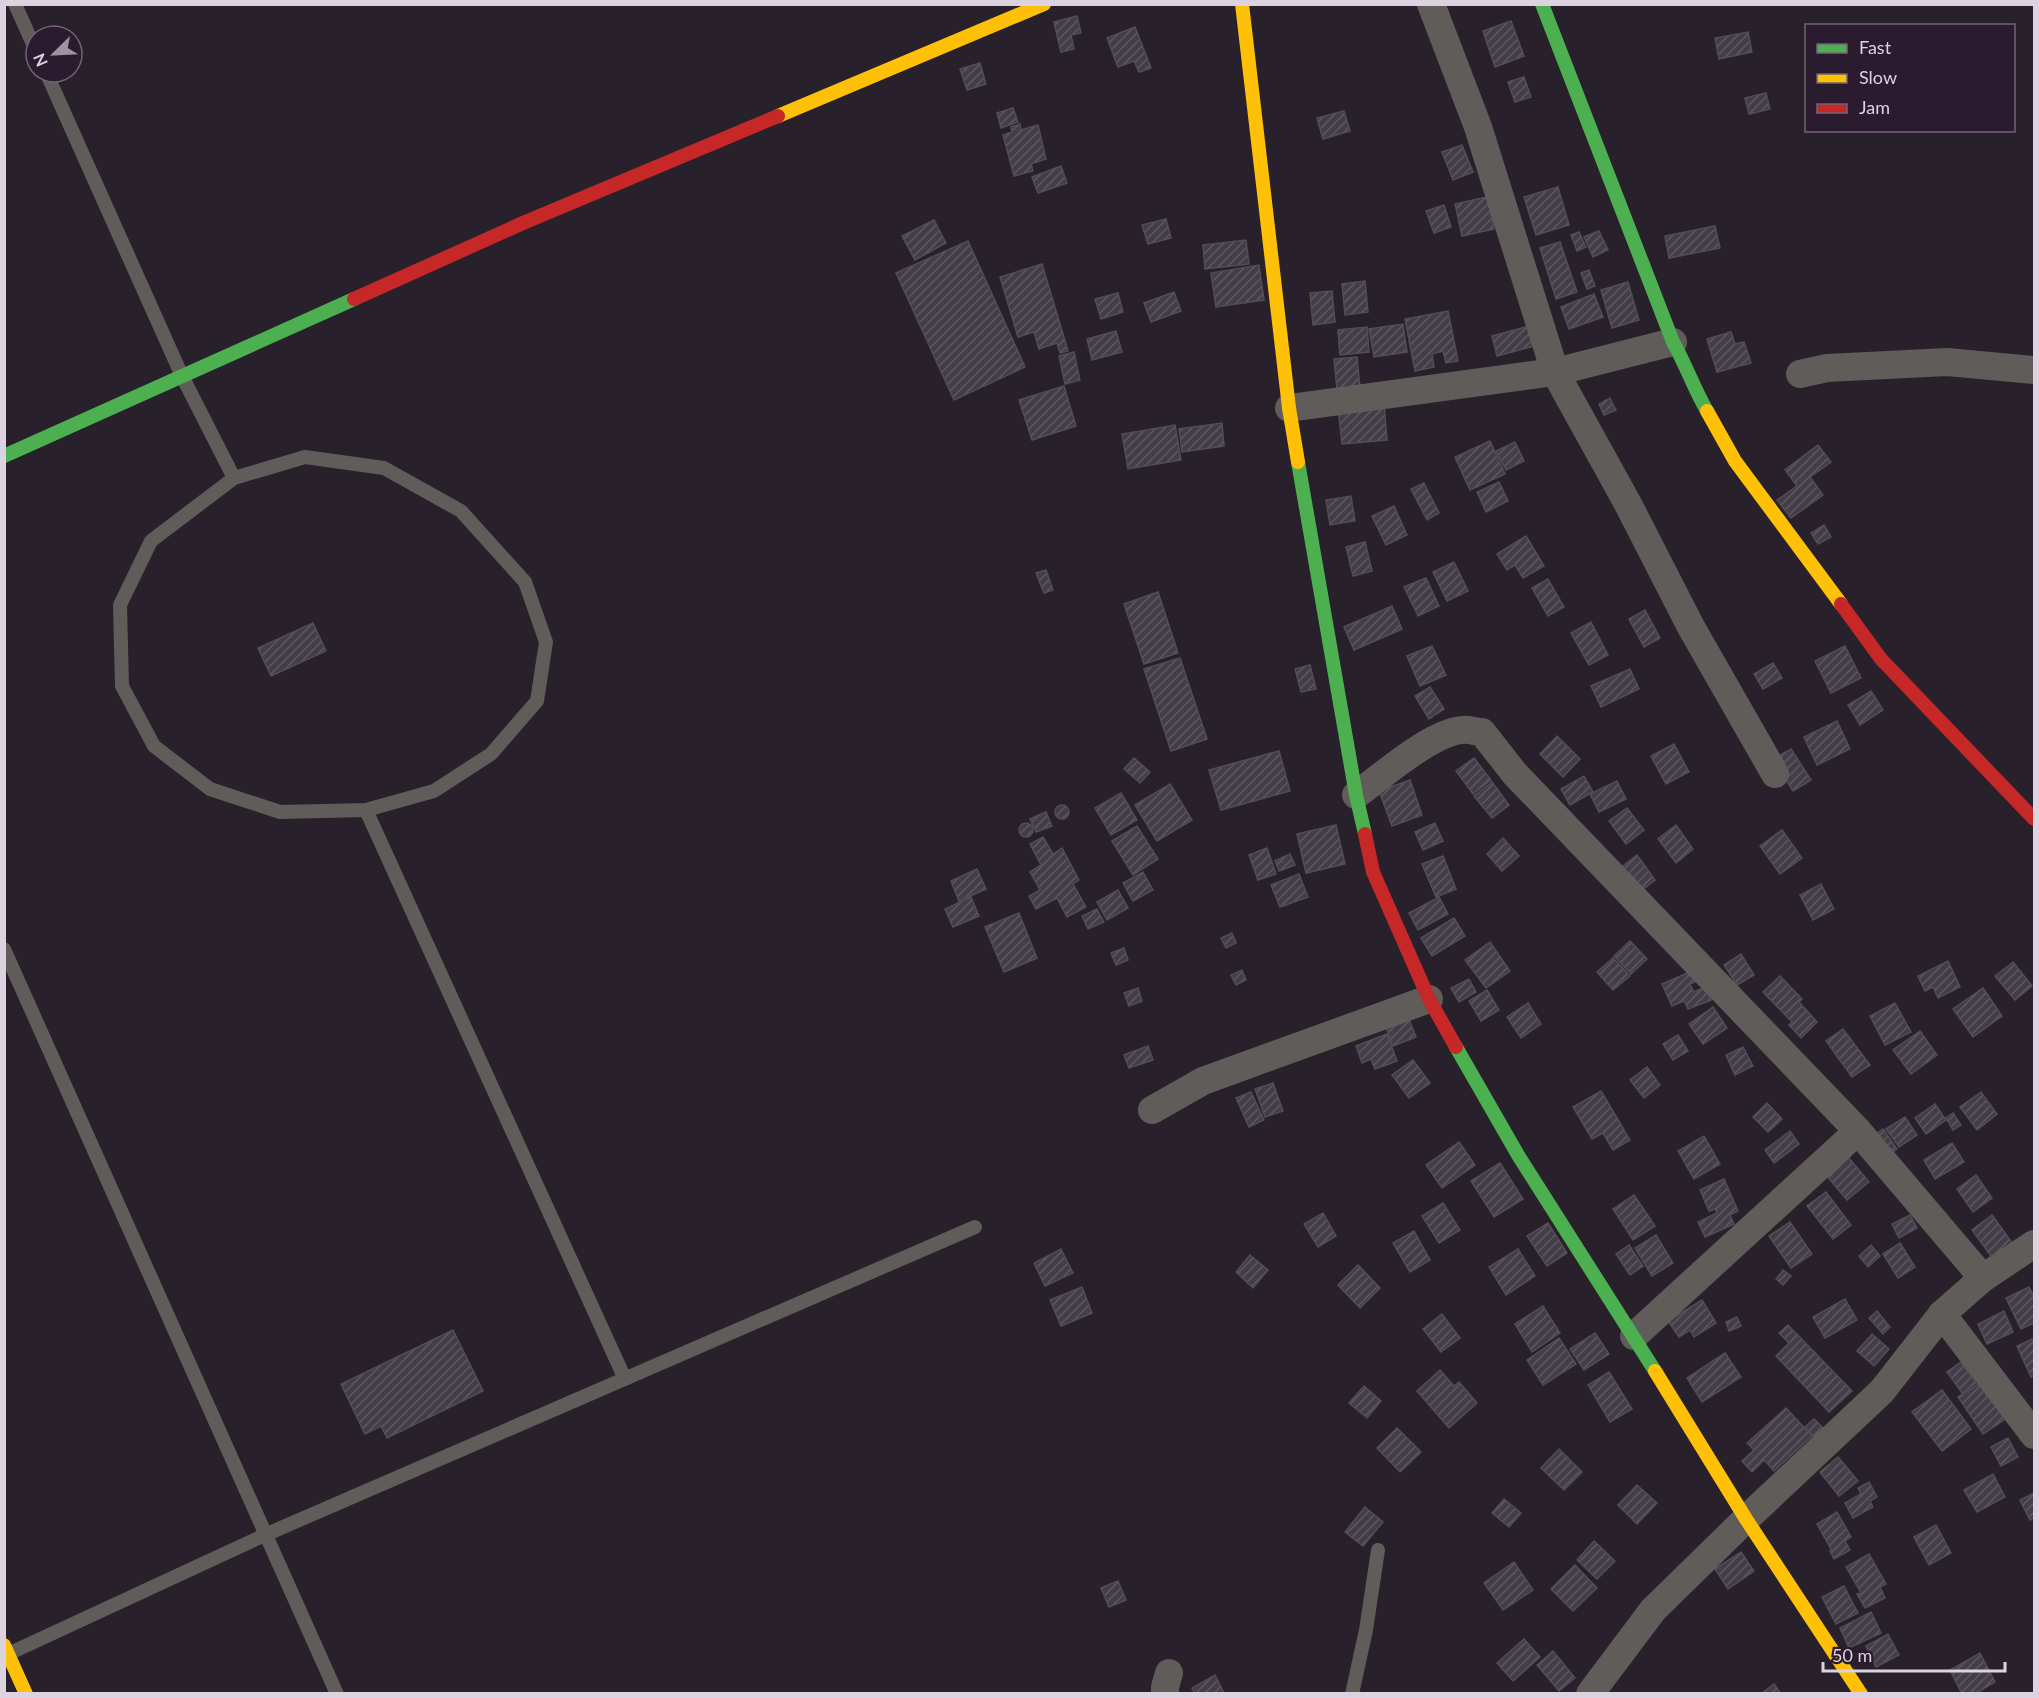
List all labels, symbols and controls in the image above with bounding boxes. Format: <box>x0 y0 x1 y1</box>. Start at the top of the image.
north arrow <box>24 24 84 84</box>
legend <box>1805 24 2015 132</box>
text: Fast <box>1859 36 1892 58</box>
text: N <box>29 51 51 70</box>
text: Slow <box>1859 66 1897 88</box>
text: Jam <box>1859 96 1890 118</box>
scale bar <box>1823 1635 2004 1673</box>
text: 50 m <box>1832 1644 1872 1666</box>

